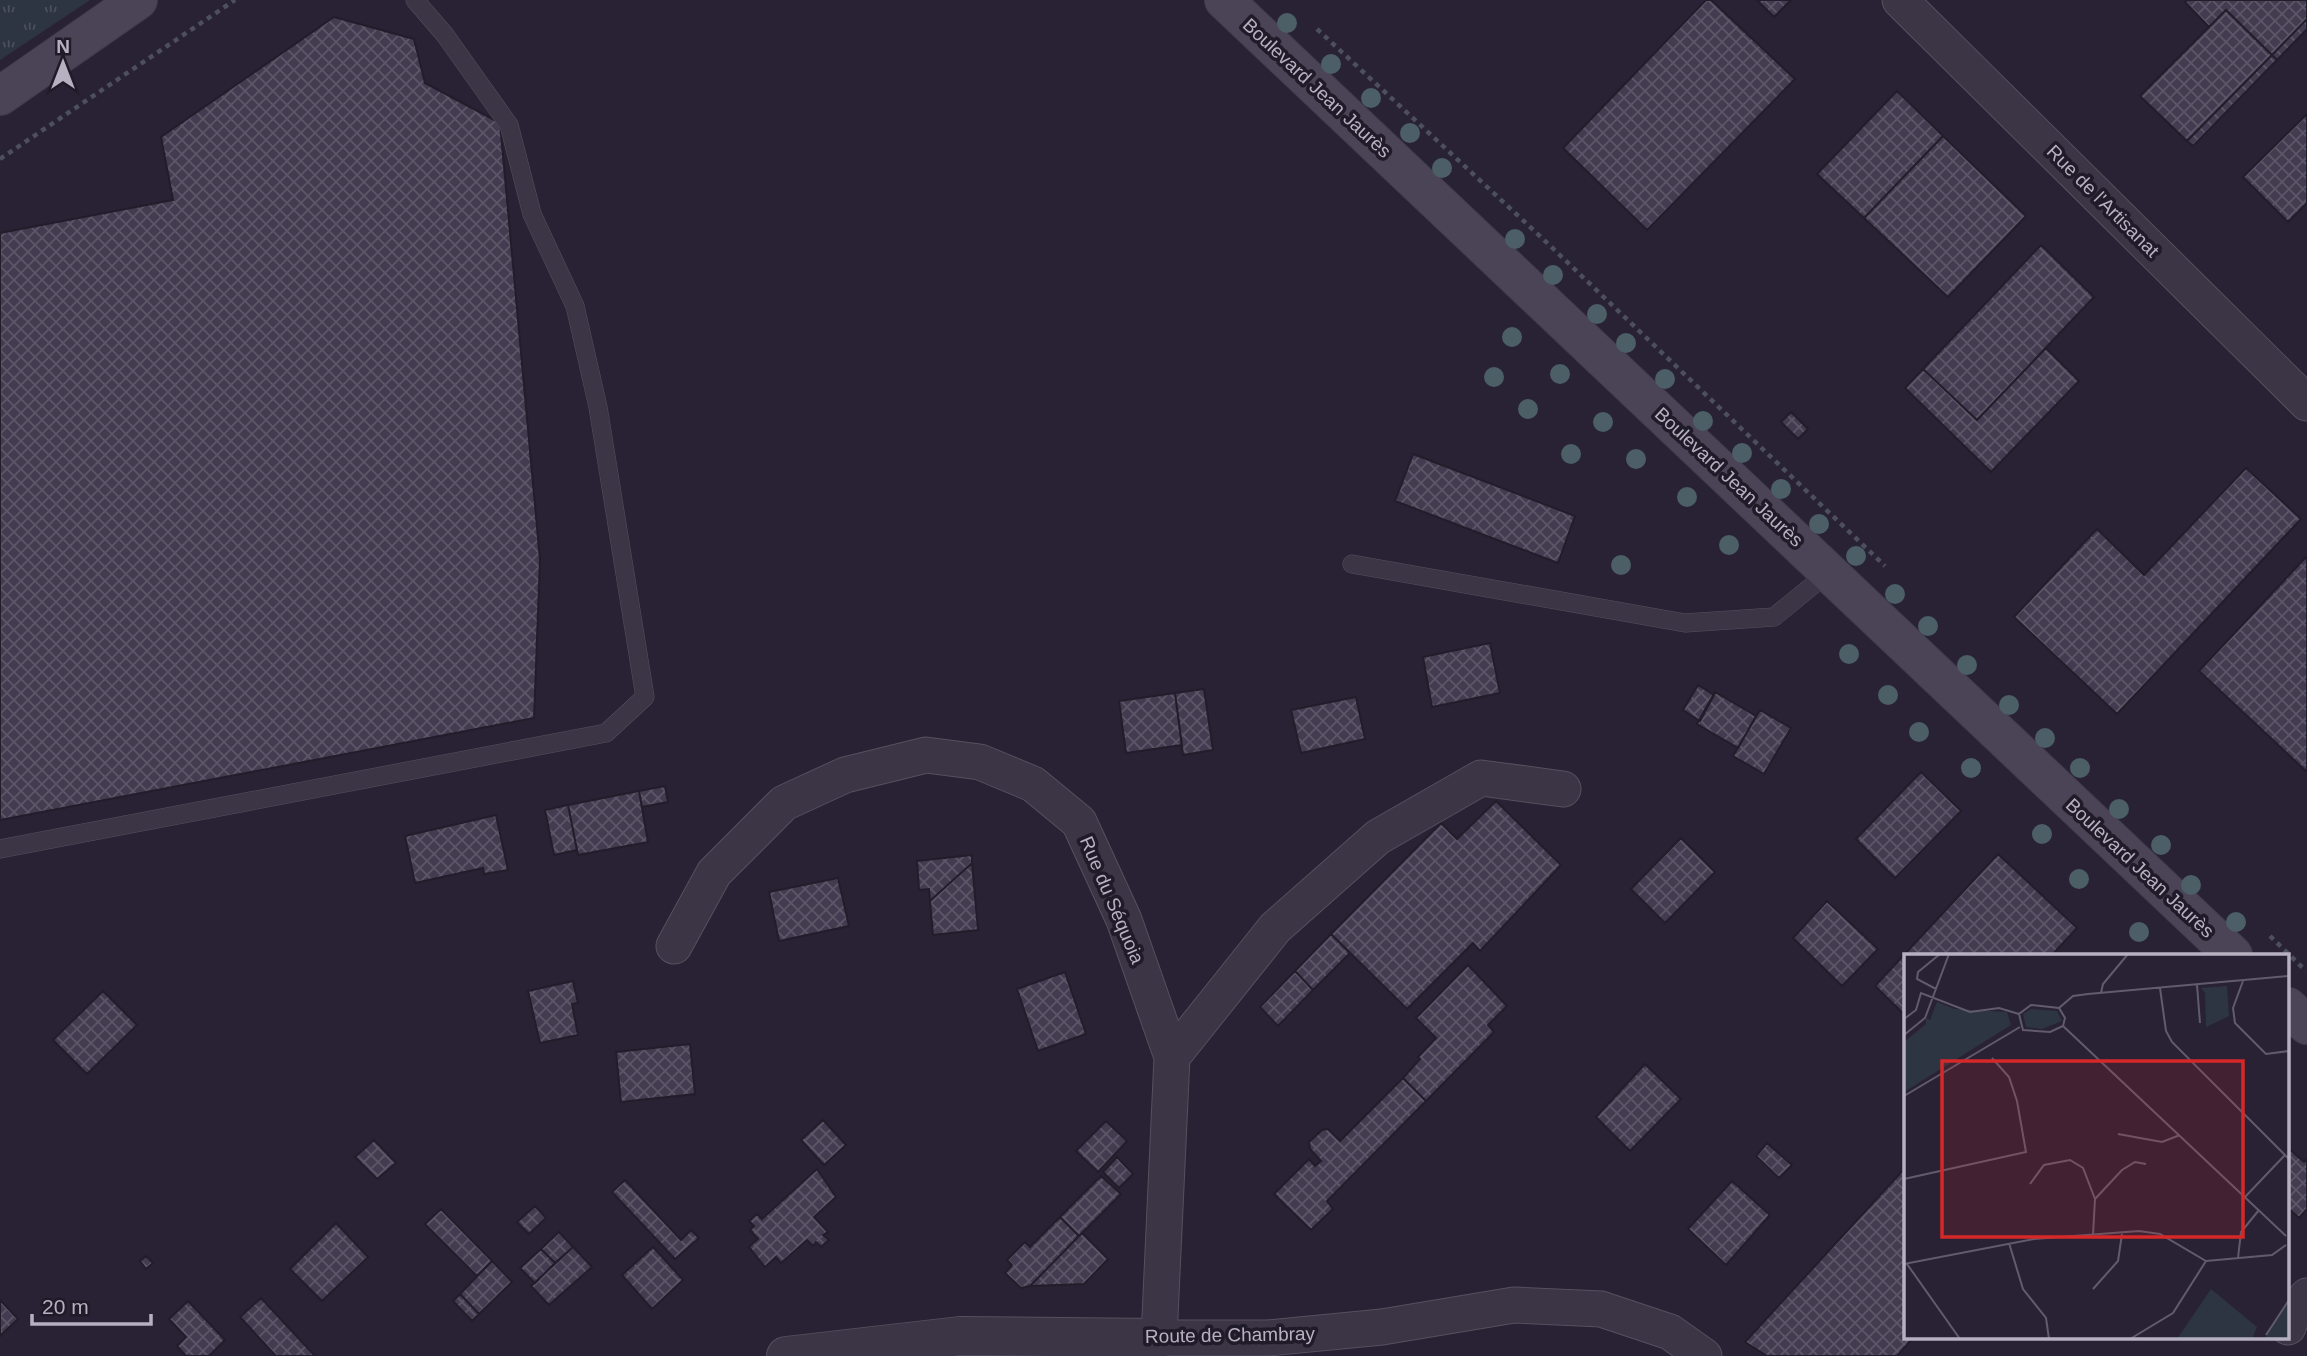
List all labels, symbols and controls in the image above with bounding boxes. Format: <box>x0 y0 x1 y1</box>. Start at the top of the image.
street label: Boulevard Jean Jaurès <box>1239 14 1395 162</box>
north arrow <box>28 28 98 98</box>
text: N <box>56 36 70 57</box>
street label: Rue de l'Artisanat <box>2043 141 2164 262</box>
street label: Boulevard Jean Jaurès <box>1651 403 1807 551</box>
street label: Boulevard Jean Jaurès <box>2062 794 2218 942</box>
street label: Rue du Séquoia <box>1076 833 1148 967</box>
inset map <box>1904 954 2290 1338</box>
scale bar <box>32 1282 150 1326</box>
text: 20 m <box>42 1295 89 1318</box>
street label: Route de Chambray <box>1145 1323 1316 1347</box>

